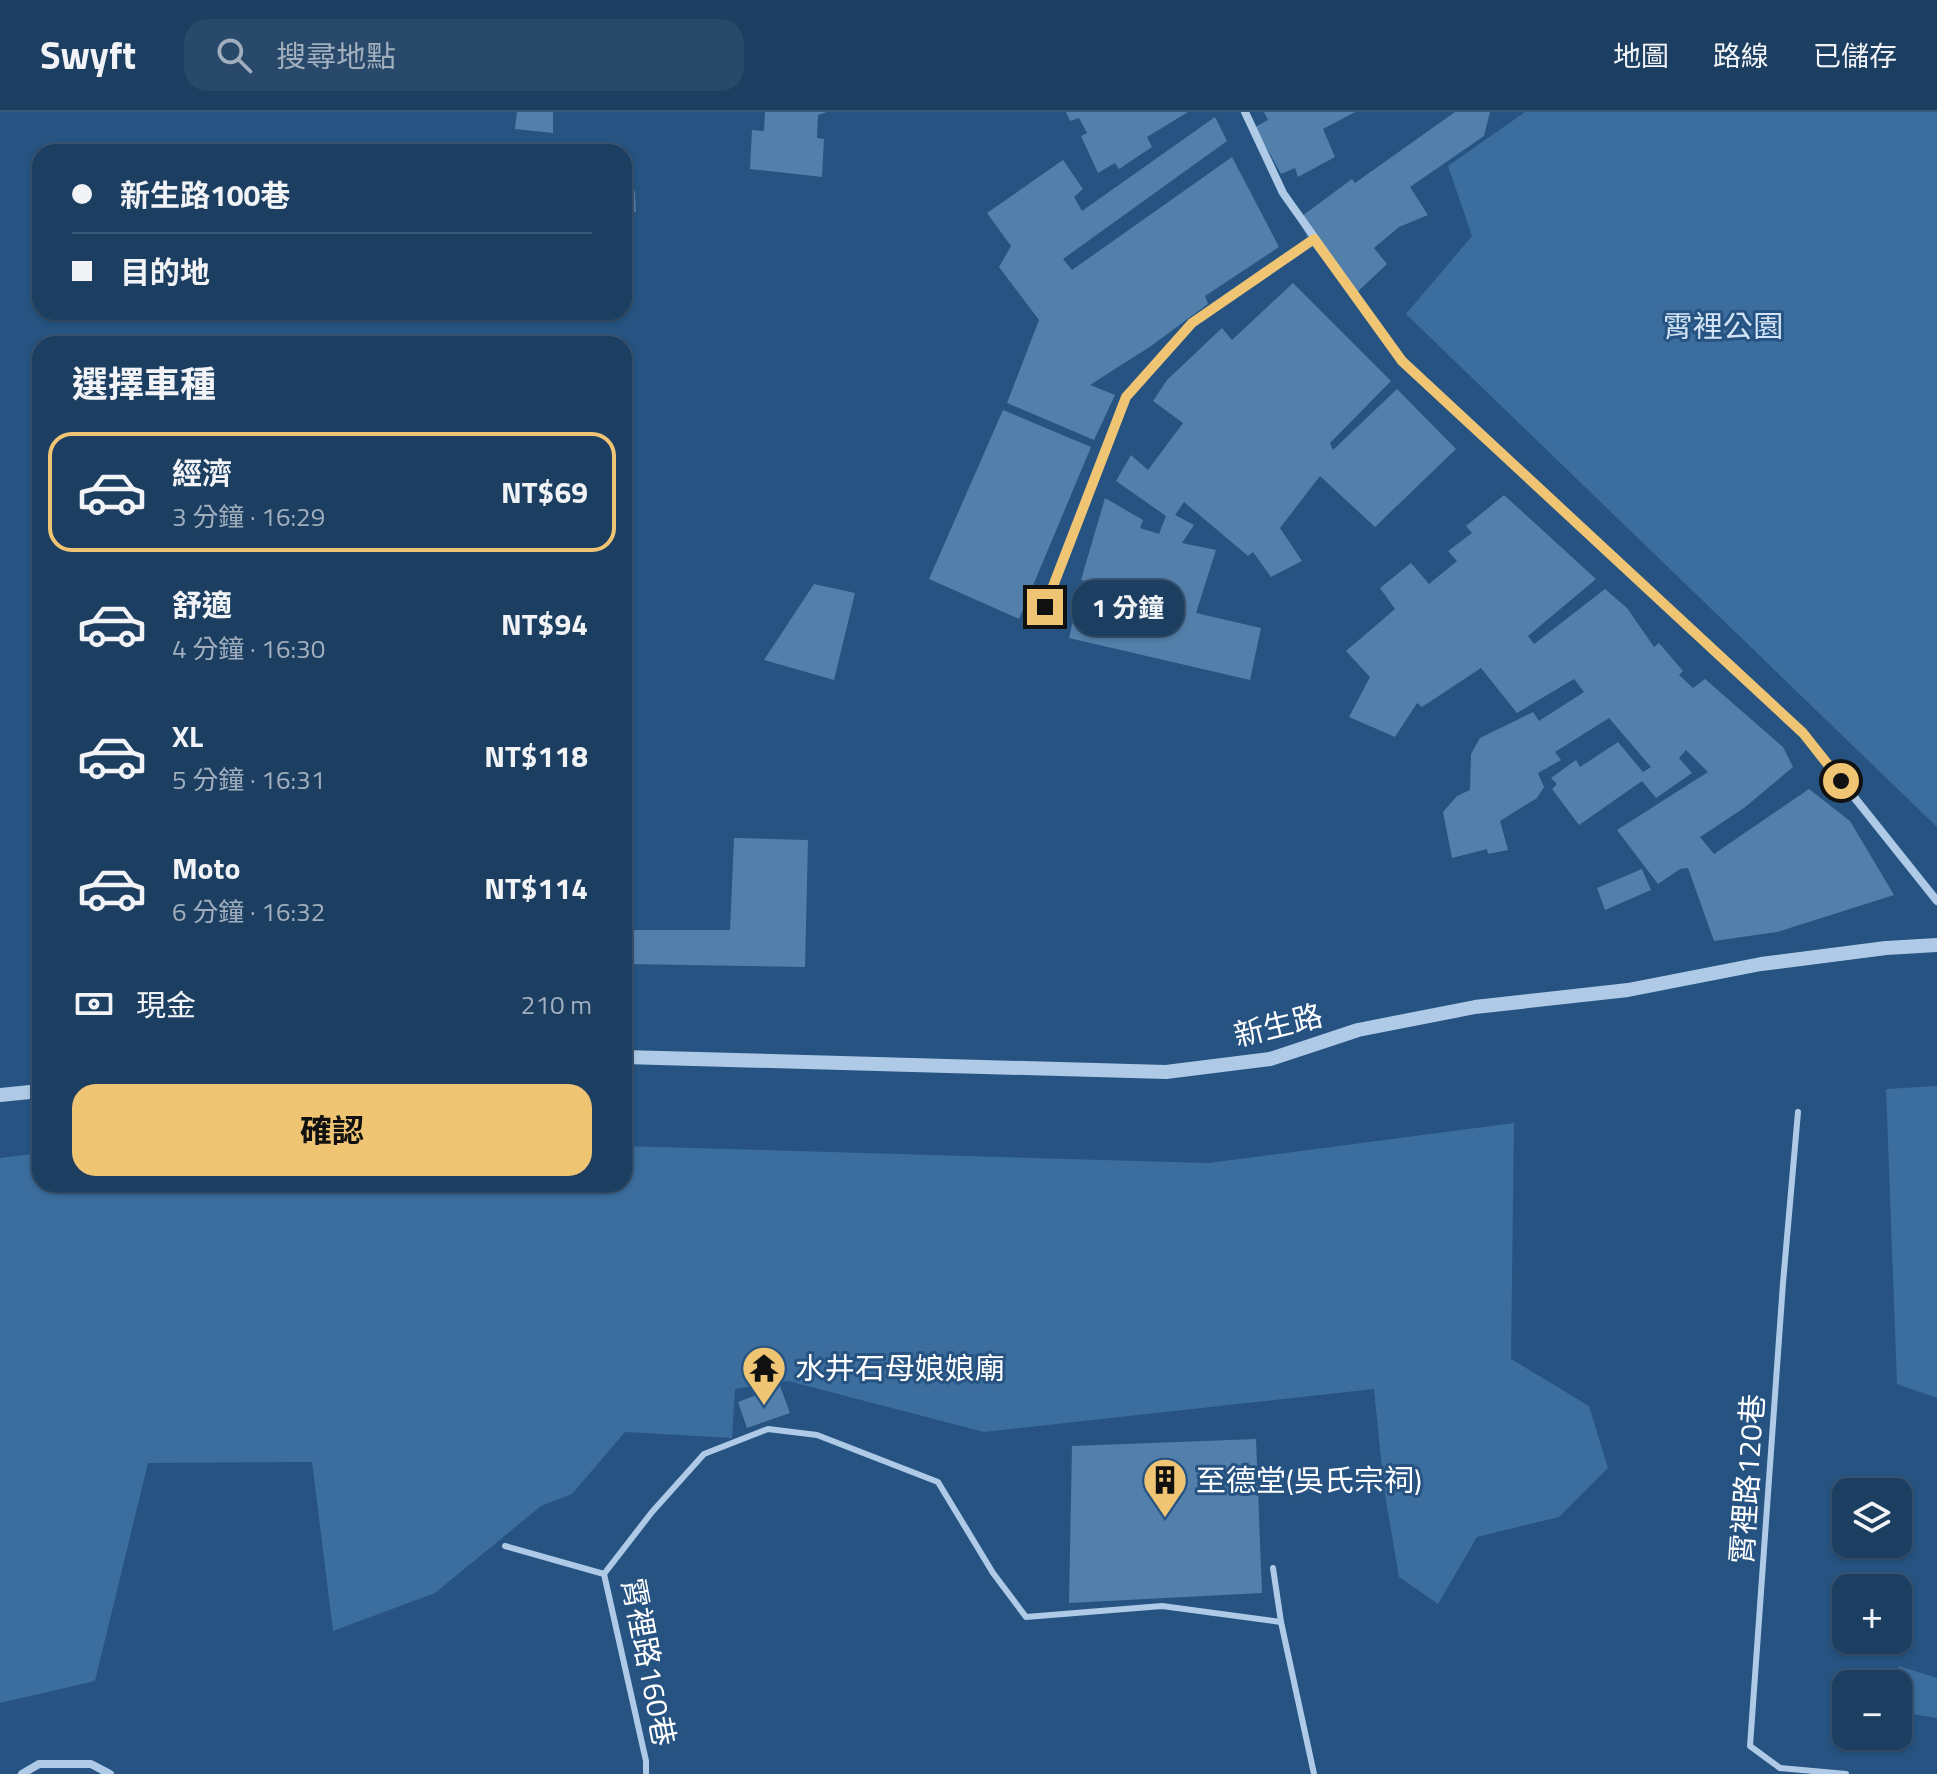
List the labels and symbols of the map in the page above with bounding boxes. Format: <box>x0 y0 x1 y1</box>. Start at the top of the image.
park label: 霄裡公園 <box>1663 303 1783 349</box>
callout: 1 分鐘 <box>1073 579 1185 635</box>
route end <box>1027 589 1063 625</box>
route start <box>1823 763 1859 799</box>
street label: 新生路 <box>1229 992 1327 1058</box>
temple icon: 水井石母娘娘廟 <box>740 1344 788 1407</box>
place label: 水井石母娘娘廟 <box>795 1345 1005 1391</box>
street label: 霄裡路120巷 <box>1718 1392 1776 1566</box>
building icon: 至德堂(吳氏宗祠) <box>1141 1456 1189 1519</box>
place label: 至德堂(吳氏宗祠) <box>1196 1457 1422 1503</box>
street label: 霄裡路160巷 <box>610 1574 688 1750</box>

